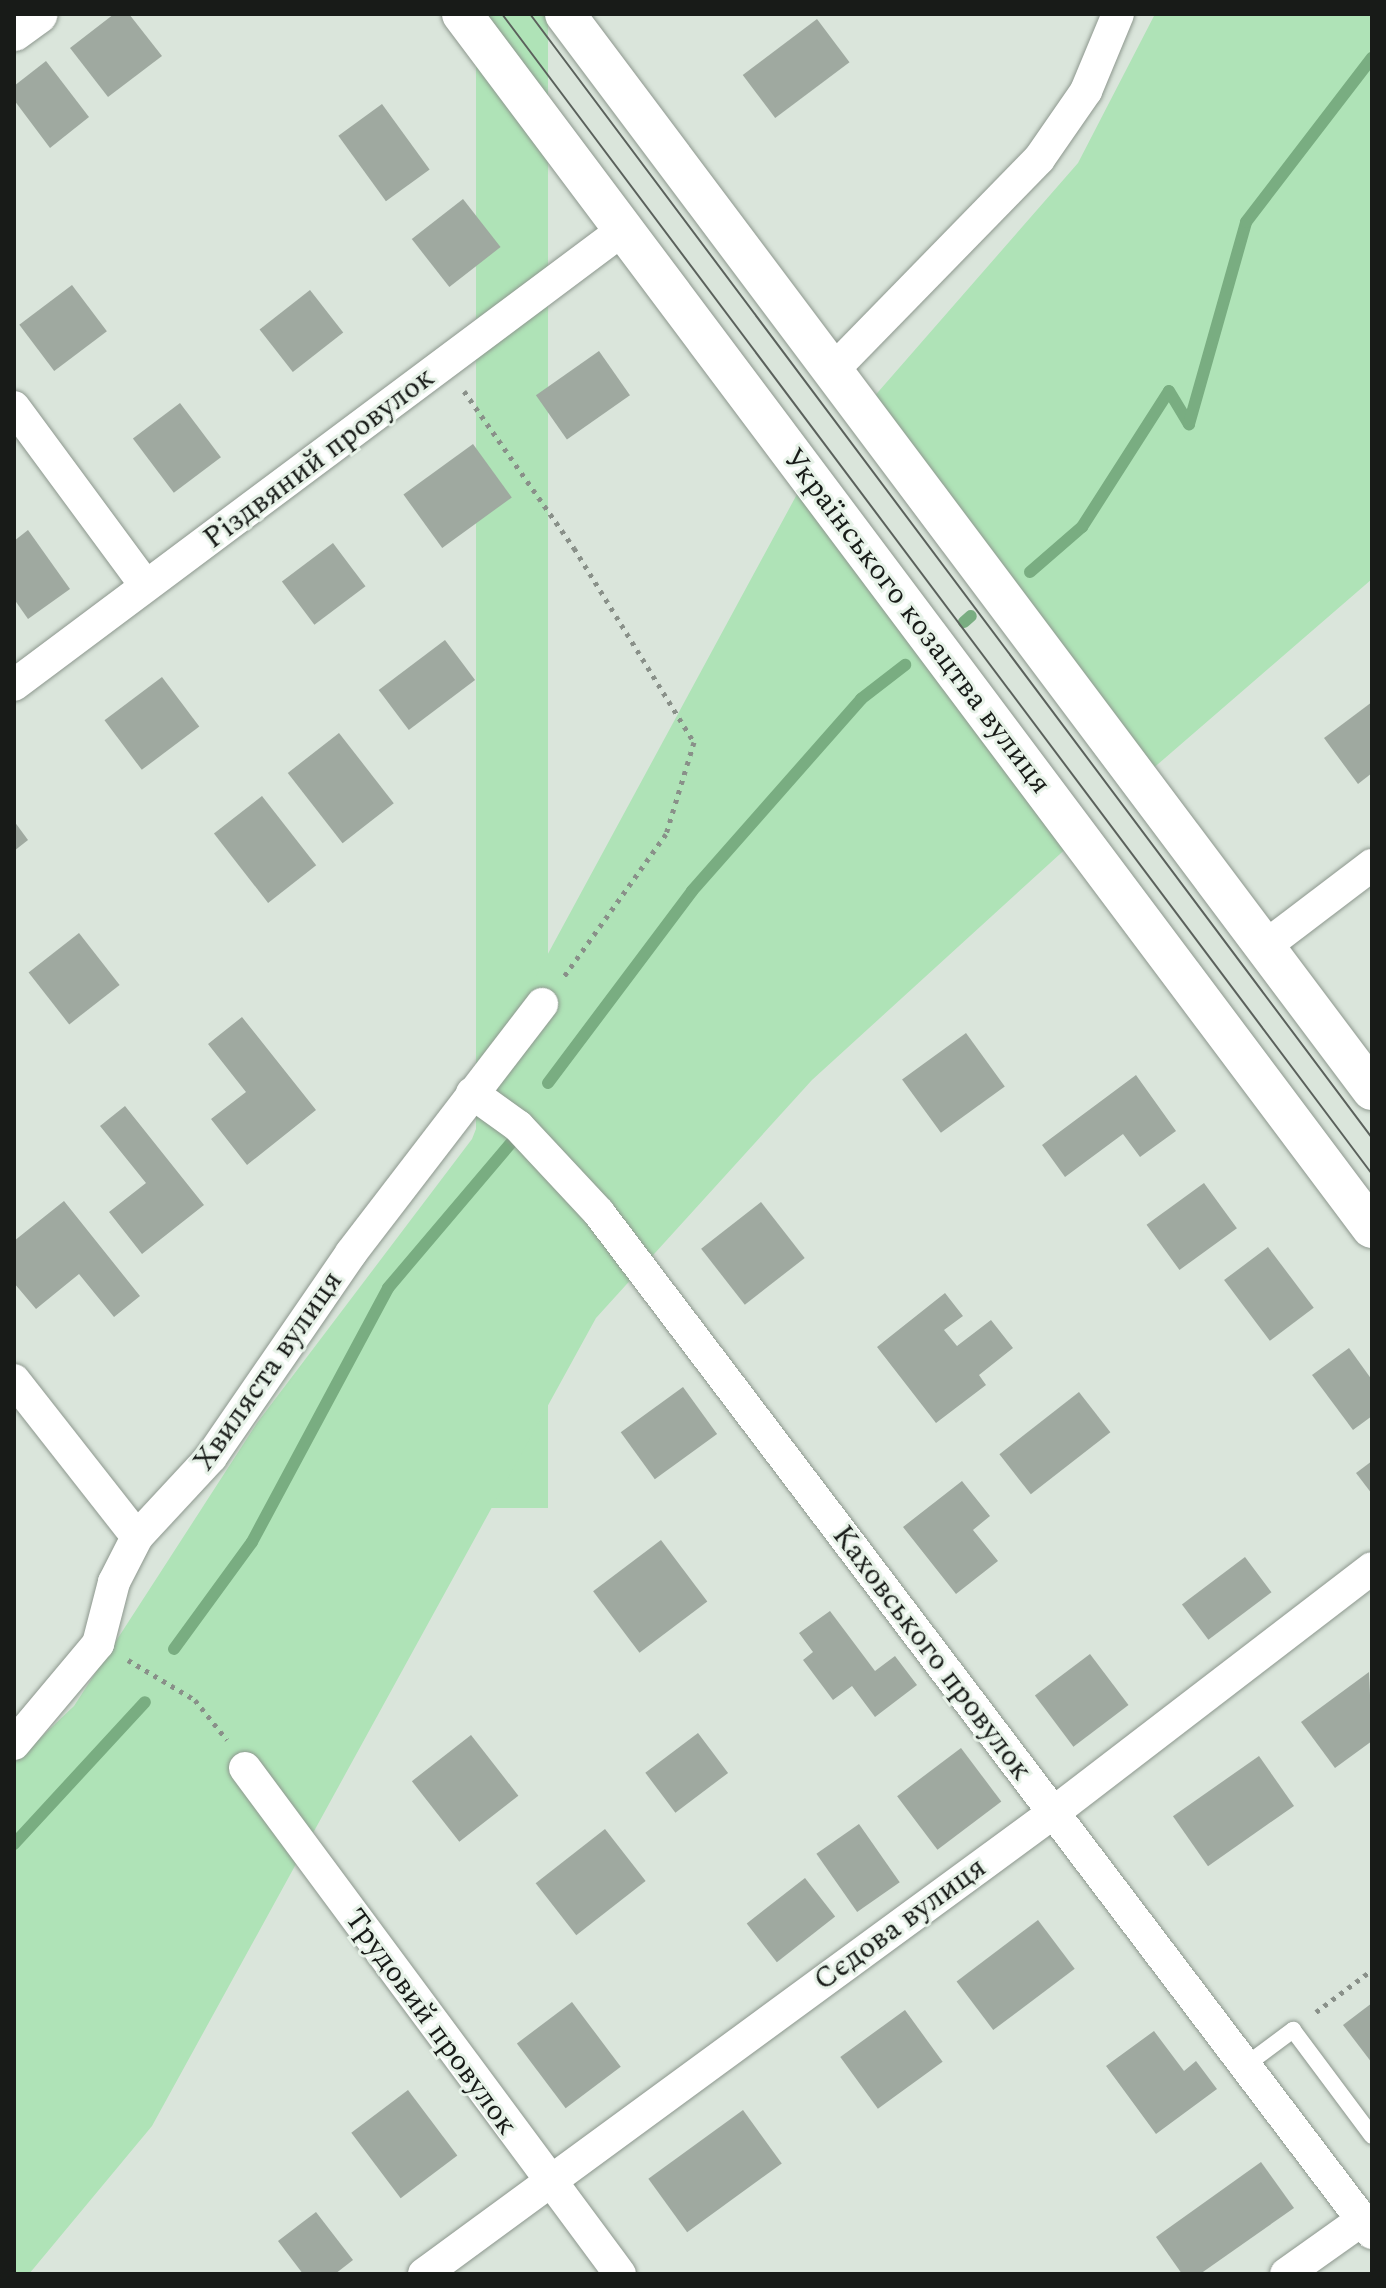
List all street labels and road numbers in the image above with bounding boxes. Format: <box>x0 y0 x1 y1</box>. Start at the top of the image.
street label: Різдвяний провулок <box>196 359 442 557</box>
street label: Українського козацтва вулиця <box>775 441 1059 801</box>
street label: Хвиляста вулиця <box>186 1264 350 1478</box>
street label: Каховського провулок <box>824 1518 1040 1788</box>
street label: Сєдова вулиця <box>807 1849 993 1999</box>
street label: Трудовий провулок <box>337 1902 525 2142</box>

